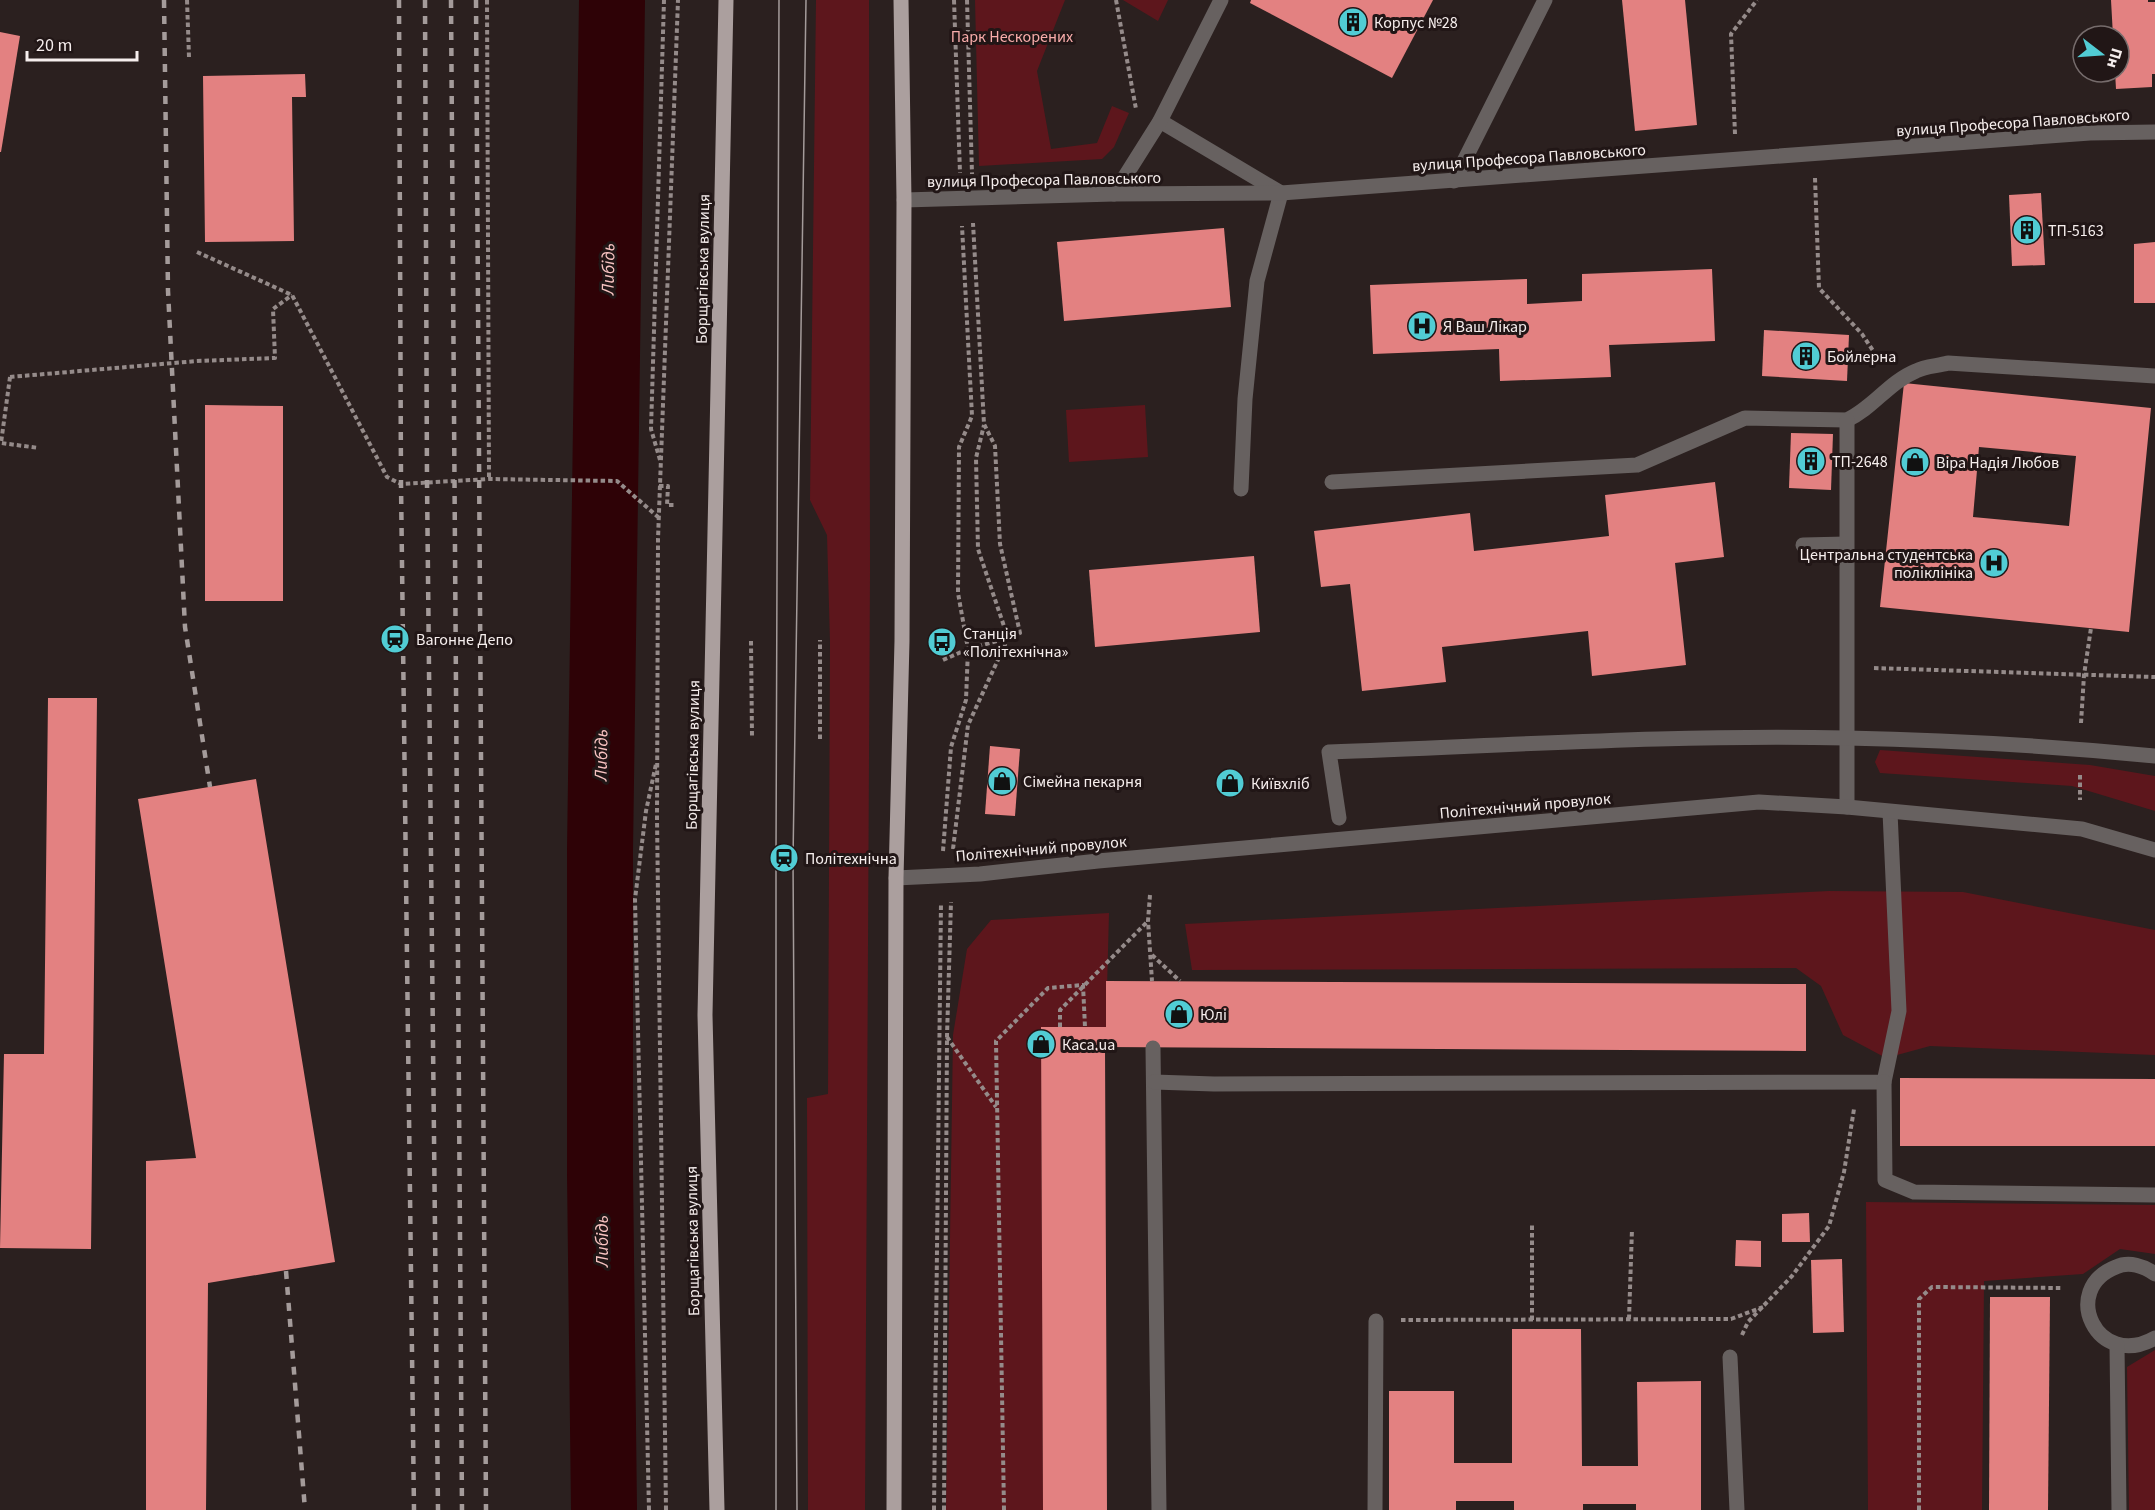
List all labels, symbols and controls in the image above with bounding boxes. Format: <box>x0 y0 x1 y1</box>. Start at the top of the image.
building icon: Корпус №28 <box>1337 6 1369 38</box>
place label: Корпус №28 <box>1374 12 1458 34</box>
scale bar <box>27 24 136 62</box>
north arrow <box>2071 24 2131 84</box>
park label: Парк Нескорених <box>951 26 1073 48</box>
text: 20 m <box>36 33 72 58</box>
text: Пн <box>2101 45 2128 71</box>
street label: вулиця Професора Павловського <box>1895 104 2131 142</box>
street label: вулиця Професора Павловського <box>1411 139 1647 177</box>
street label: вулиця Професора Павловського <box>927 167 1161 193</box>
street label: Борщагівська вулиця <box>691 194 715 344</box>
building icon: ТП-5163 <box>2011 214 2043 246</box>
place label: ТП-5163 <box>2048 220 2104 242</box>
water label: Либідь <box>596 243 621 296</box>
hospital icon: Я Ваш Лікар <box>1406 310 1438 342</box>
place label: Я Ваш Лікар <box>1443 316 1527 338</box>
building icon: Бойлерна <box>1790 340 1822 372</box>
place label: Бойлерна <box>1827 346 1896 368</box>
building icon: ТП-2648 <box>1795 445 1827 477</box>
shop icon: Віра Надія Любов <box>1899 446 1931 478</box>
place label: ТП-2648 <box>1832 451 1888 473</box>
place label: Віра Надія Любов <box>1936 452 2059 474</box>
place label: Центральна студентська поліклініка <box>1800 544 1973 584</box>
hospital icon: Центральна студентська поліклініка <box>1978 547 2010 579</box>
station icon: Вагонне Депо <box>379 623 411 655</box>
place label: Станція «Політехнічна» <box>963 623 1069 663</box>
bus stop icon: Станція «Політехнічна» <box>926 626 958 658</box>
place label: Вагонне Депо <box>416 629 513 651</box>
street label: Борщагівська вулиця <box>681 680 705 830</box>
water label: Либідь <box>589 729 614 782</box>
shop icon: Сімейна пекарня <box>986 765 1018 797</box>
shop icon: Київхліб <box>1214 767 1246 799</box>
place label: Сімейна пекарня <box>1023 771 1142 793</box>
place label: Київхліб <box>1251 773 1310 795</box>
street label: Політехнічний провулок <box>1439 788 1612 824</box>
street label: Політехнічний провулок <box>955 831 1128 867</box>
station icon: Політехнічна <box>768 842 800 874</box>
place label: Політехнічна <box>805 848 897 870</box>
shop icon: Юлі <box>1163 998 1195 1030</box>
place label: Юлі <box>1200 1004 1227 1026</box>
shop icon: Каса.ua <box>1025 1028 1057 1060</box>
place label: Каса.ua <box>1062 1034 1115 1056</box>
street label: Борщагівська вулиця <box>681 1166 705 1316</box>
water label: Либідь <box>590 1215 615 1268</box>

